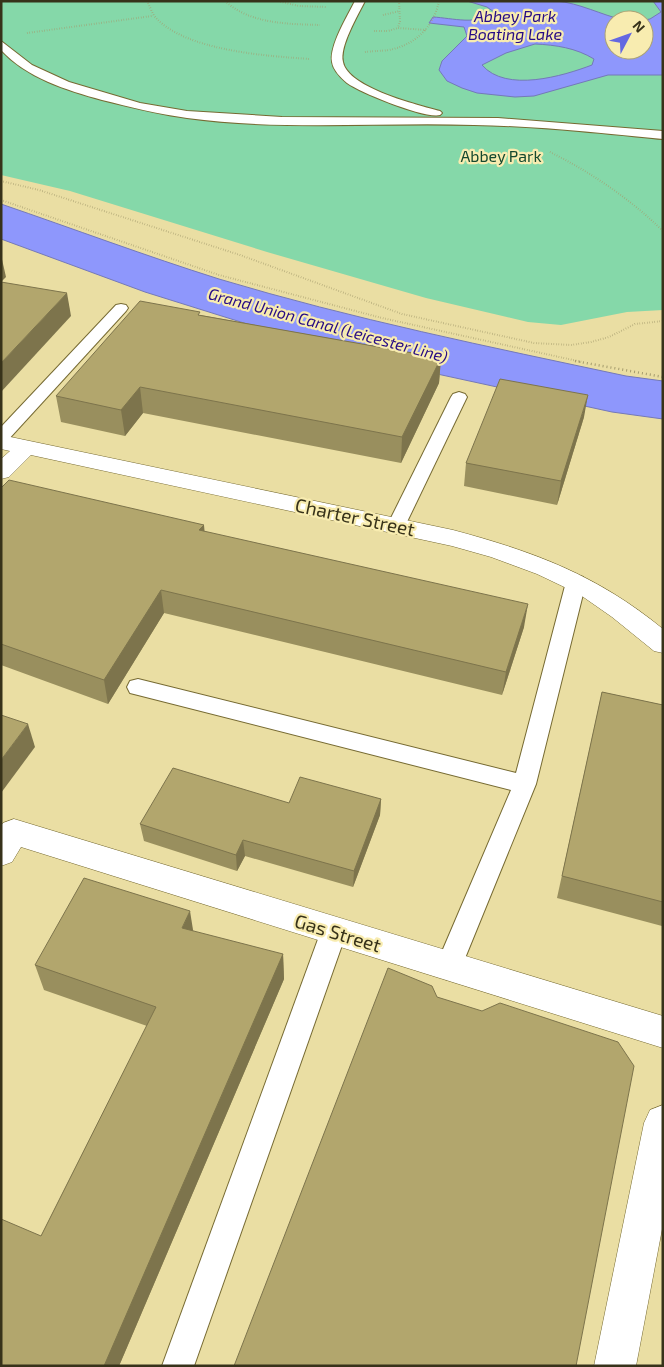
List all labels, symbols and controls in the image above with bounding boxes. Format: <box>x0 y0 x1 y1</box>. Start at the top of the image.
water label: Abbey Park Boating Lake <box>468 6 562 43</box>
north arrow <box>604 10 654 60</box>
text: N <box>629 17 649 36</box>
park label: Abbey Park <box>460 146 542 165</box>
water label: Grand Union Canal (Leicester Line) <box>206 283 450 366</box>
street label: Charter Street <box>293 493 417 540</box>
street label: Gas Street <box>292 909 384 957</box>

